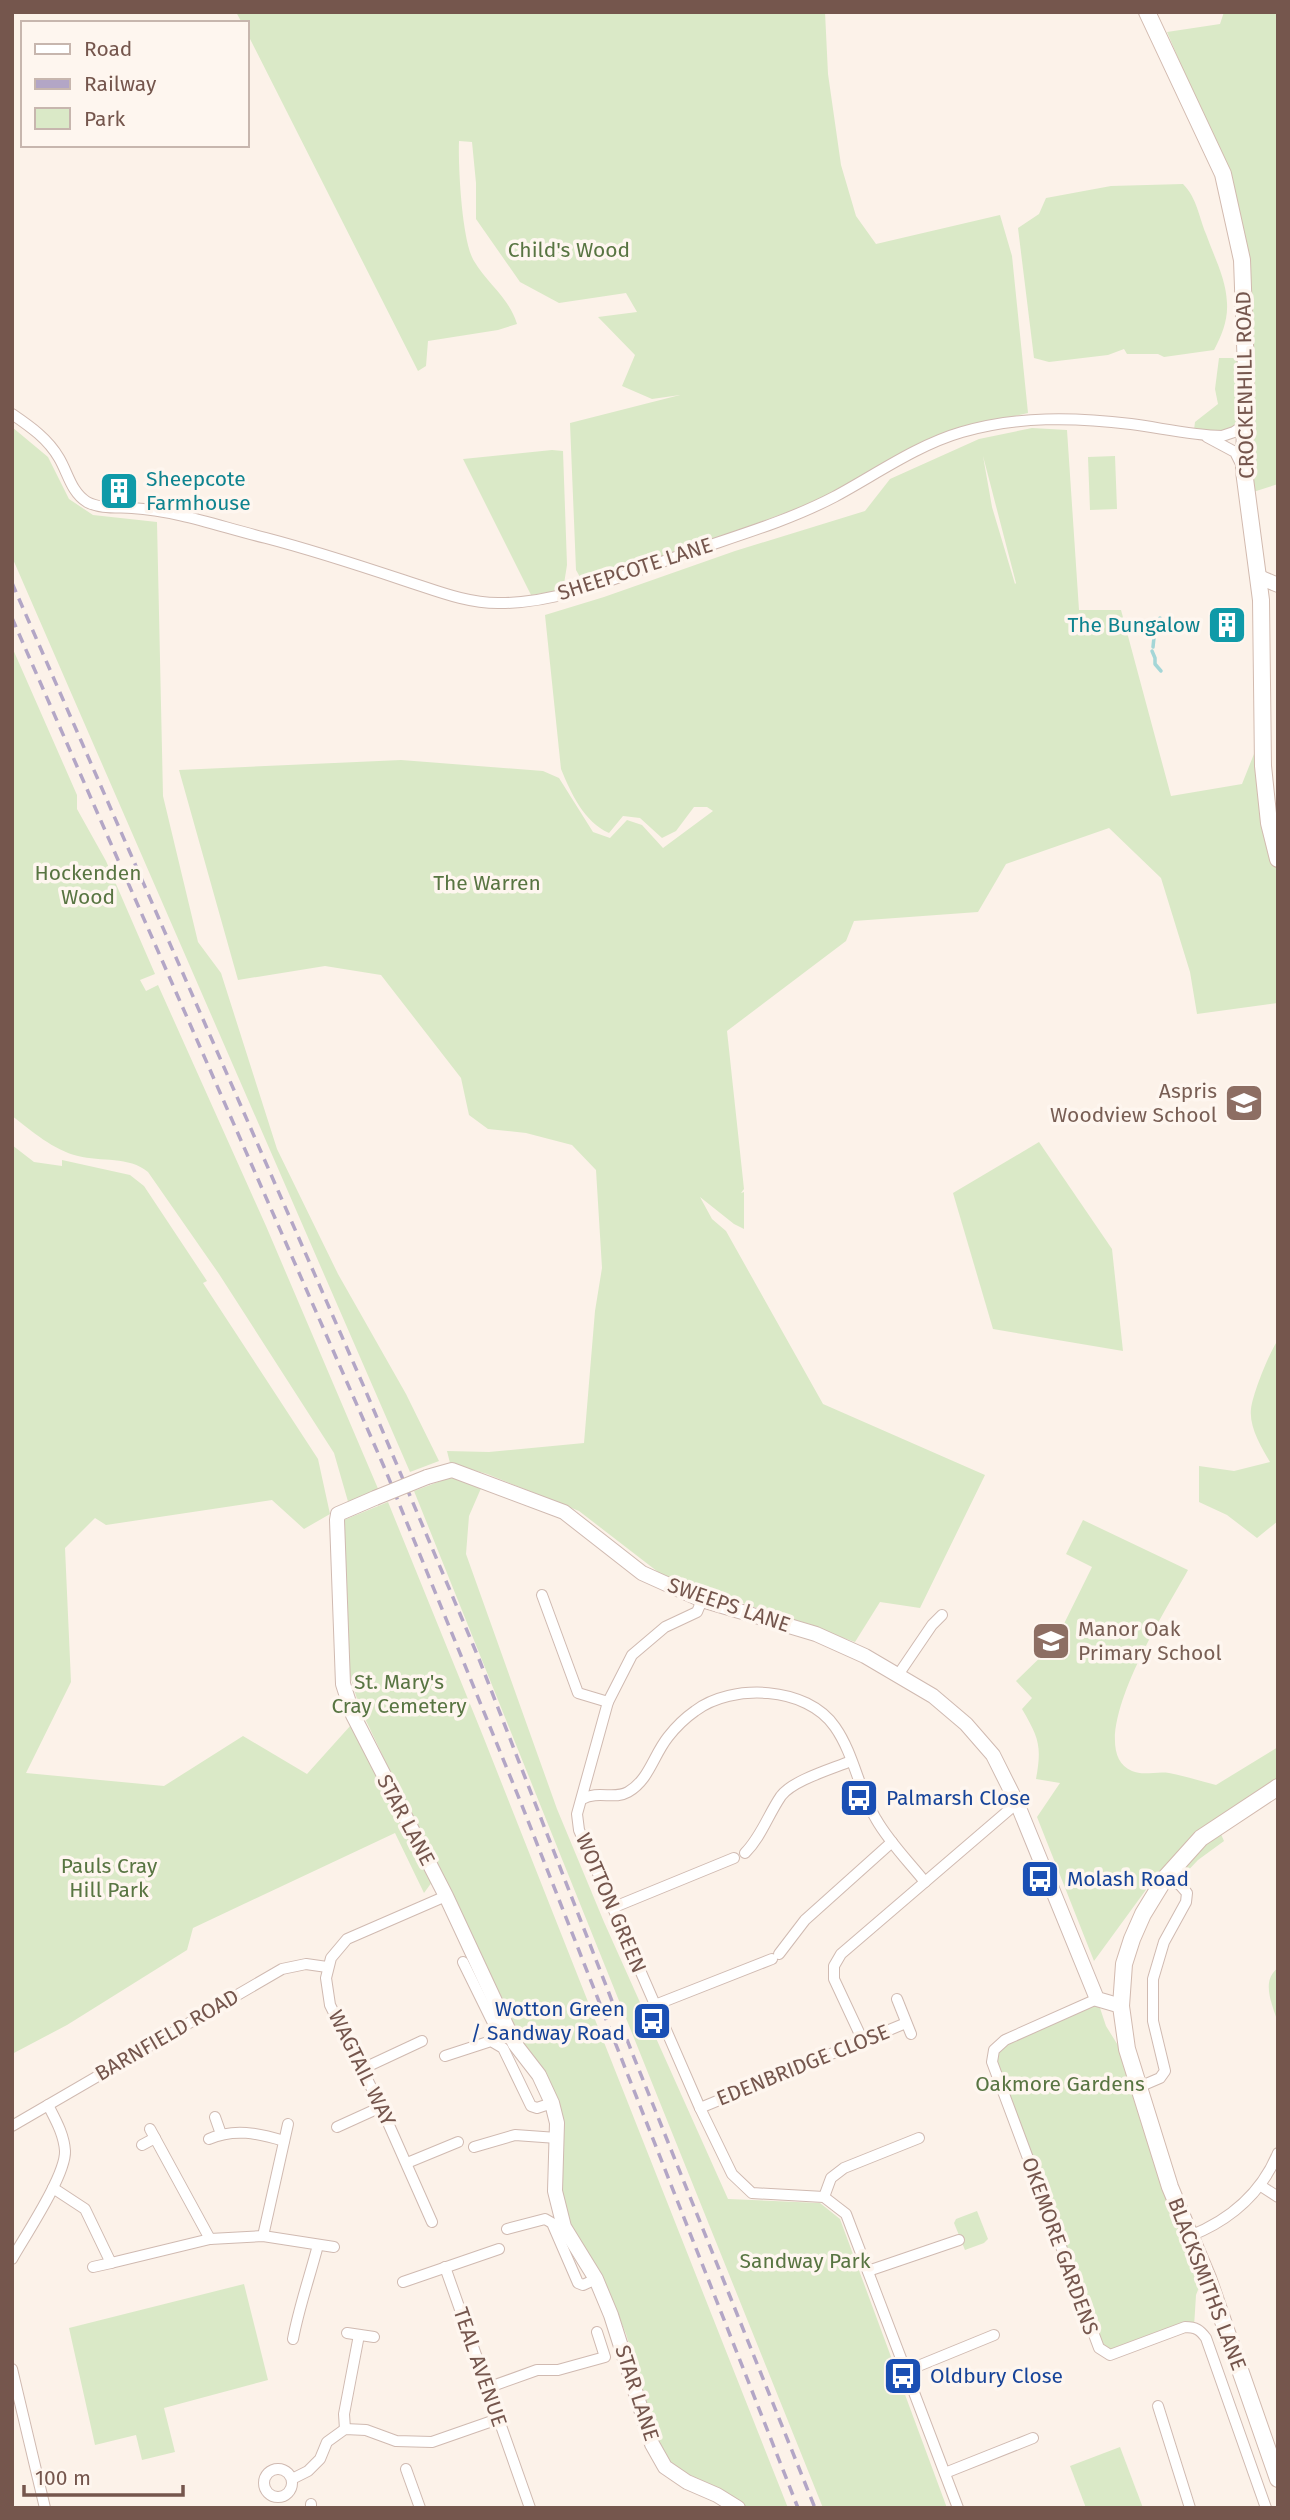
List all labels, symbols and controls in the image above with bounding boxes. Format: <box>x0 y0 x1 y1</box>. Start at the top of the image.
legend <box>21 21 248 147</box>
text: Road <box>84 36 132 62</box>
text: Railway <box>84 71 157 97</box>
text: Park <box>84 106 126 132</box>
park label: Child's Wood <box>508 237 630 263</box>
street label: CROCKENHILL ROAD <box>1230 291 1260 479</box>
place label: Sheepcote Farmhouse <box>146 466 251 516</box>
building icon: Sheepcote Farmhouse <box>98 470 140 512</box>
street label: SHEEPCOTE LANE <box>554 532 716 606</box>
building icon: The Bungalow <box>1206 604 1248 646</box>
place label: The Bungalow <box>1067 612 1200 638</box>
park label: Hockenden Wood <box>34 860 142 910</box>
park label: The Warren <box>433 870 541 896</box>
place label: Aspris Woodview School <box>1050 1078 1217 1128</box>
school or university icon: Aspris Woodview School <box>1223 1082 1265 1124</box>
street label: SWEEPS LANE <box>664 1572 794 1638</box>
place label: Manor Oak Primary School <box>1078 1616 1222 1666</box>
school or university icon: Manor Oak Primary School <box>1030 1620 1072 1662</box>
park label: St. Mary's Cray Cemetery <box>331 1669 467 1719</box>
street label: STAR LANE <box>371 1770 441 1870</box>
bus stop icon: Palmarsh Close <box>838 1777 880 1819</box>
place label: Palmarsh Close <box>886 1785 1030 1811</box>
street label: WOTTON GREEN <box>570 1829 652 1977</box>
park label: Pauls Cray Hill Park <box>61 1853 158 1903</box>
bus stop icon: Molash Road <box>1019 1858 1061 1900</box>
place label: Molash Road <box>1067 1866 1189 1892</box>
street label: BARNFIELD ROAD <box>91 1983 243 2087</box>
place label: Wotton Green / Sandway Road <box>471 1996 625 2046</box>
bus stop icon: Wotton Green / Sandway Road <box>631 2000 673 2042</box>
street label: WAGTAIL WAY <box>323 2006 401 2131</box>
street label: EDENBRIDGE CLOSE <box>713 2018 893 2112</box>
park label: Oakmore Gardens <box>975 2071 1145 2097</box>
street label: OKEMORE GARDENS <box>1016 2154 1104 2338</box>
street label: BLACKSMITHS LANE <box>1162 2194 1252 2374</box>
park label: Sandway Park <box>740 2248 871 2274</box>
street label: TEAL AVENUE <box>447 2304 513 2430</box>
street label: STAR LANE <box>609 2342 665 2444</box>
bus stop icon: Oldbury Close <box>882 2355 924 2397</box>
place label: Oldbury Close <box>930 2363 1063 2389</box>
scale bar <box>24 2454 184 2498</box>
text: 100 m <box>35 2465 91 2491</box>

